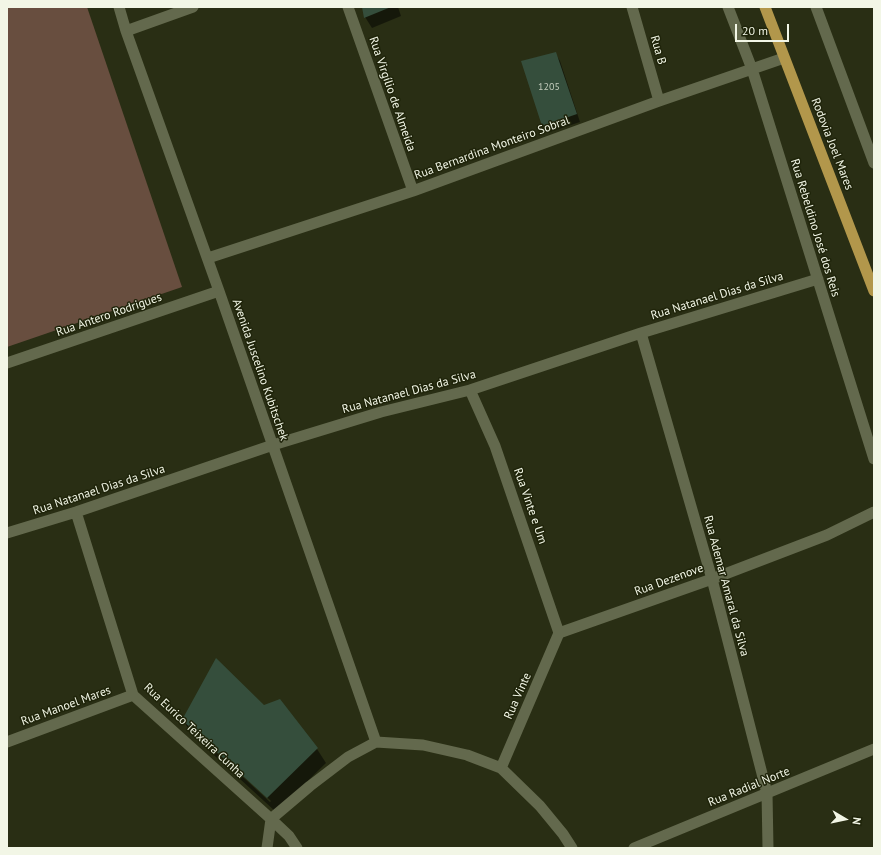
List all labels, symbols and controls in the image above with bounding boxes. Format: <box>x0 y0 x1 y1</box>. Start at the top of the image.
scale bar <box>737 16 791 42</box>
text: 20 m <box>742 23 768 38</box>
street label: Rua B <box>647 34 669 66</box>
street label: Rua Virgílio de Almeida <box>366 35 418 153</box>
house number: 1205 <box>538 81 560 93</box>
street label: Rodovia Joel Mares <box>808 96 856 192</box>
street label: Rua Bernardina Monteiro Sobral <box>412 113 572 183</box>
street label: Rua Rebeldino José dos Reis <box>787 157 843 299</box>
street label: Rua Natanael Dias da Silva <box>649 269 785 323</box>
street label: Rua Antero Rodrigues <box>54 290 164 340</box>
street label: Avenida Juscelino Kubitschek <box>229 297 291 443</box>
street label: Rua Natanael Dias da Silva <box>341 367 477 417</box>
street label: Rua Natanael Dias da Silva <box>31 462 167 518</box>
street label: Rua Vinte e Um <box>510 466 550 546</box>
street label: Rua Ademar Amaral da Silva <box>700 514 752 658</box>
street label: Rua Dezenove <box>633 561 705 599</box>
street label: Rua Vinte <box>501 671 535 721</box>
street label: Rua Eurico Teixeira Cunha <box>141 680 247 782</box>
street label: Rua Manoel Mares <box>19 683 113 729</box>
street label: Rua Radial Norte <box>706 764 792 810</box>
north arrow <box>825 799 865 839</box>
text: N <box>849 816 864 826</box>

